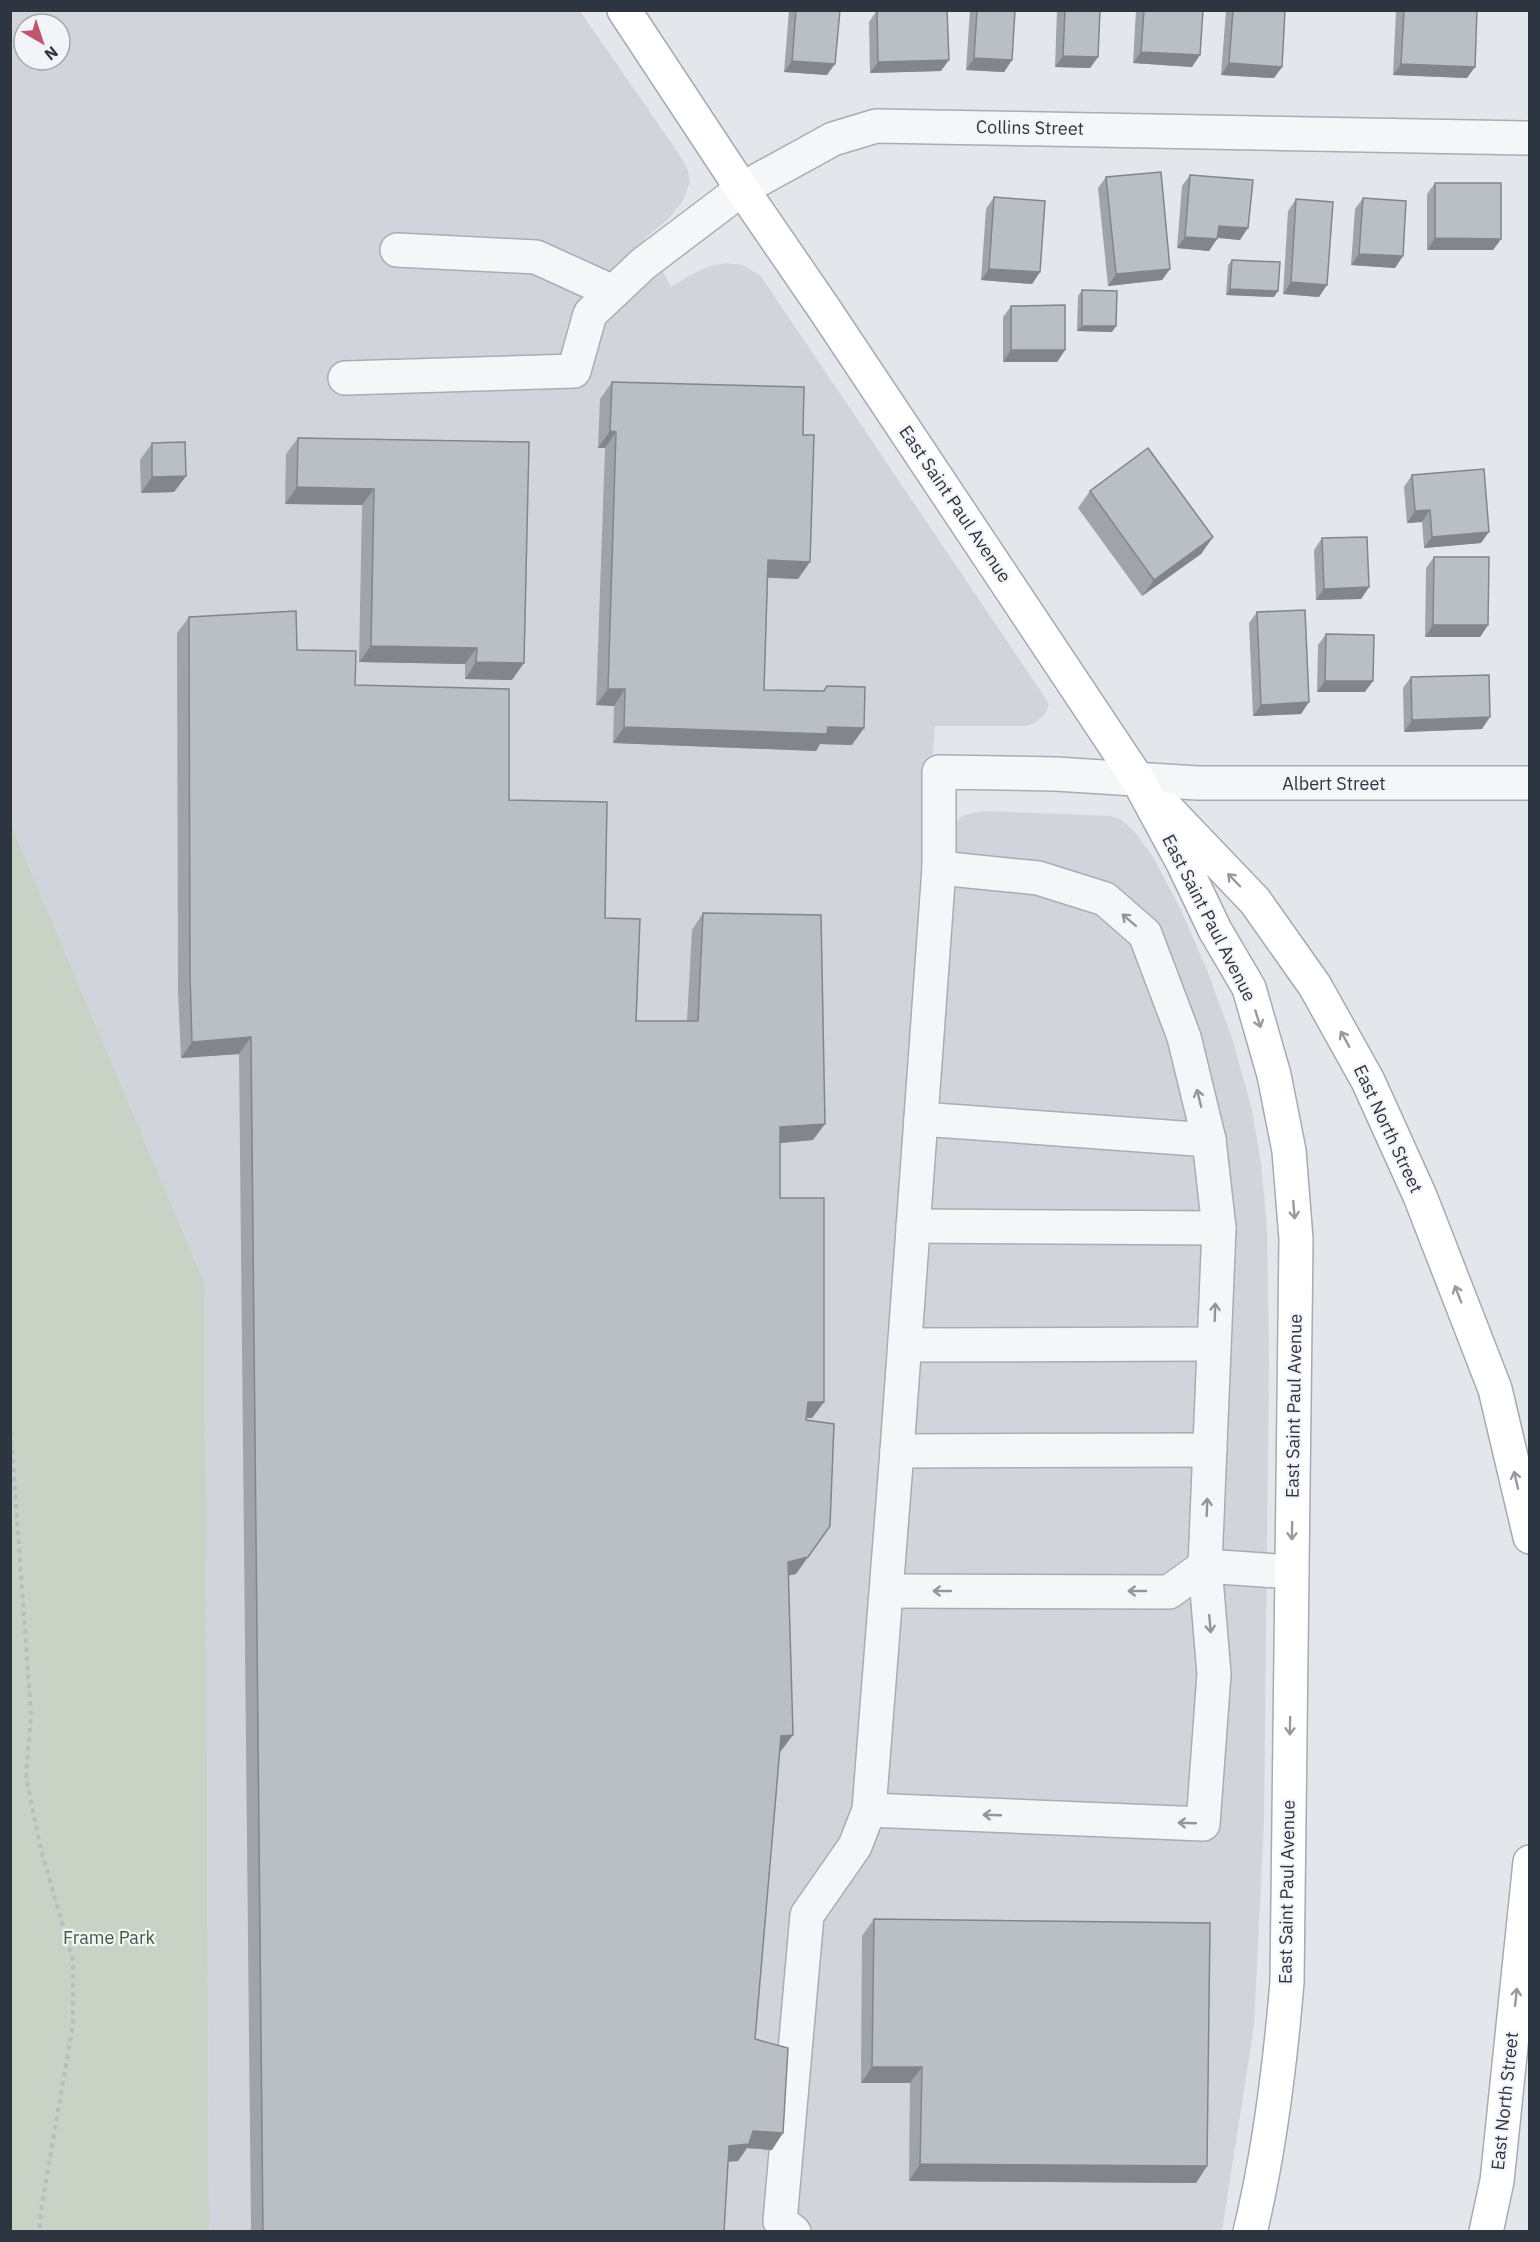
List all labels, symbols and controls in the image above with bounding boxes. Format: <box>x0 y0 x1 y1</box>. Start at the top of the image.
north arrow <box>12 12 72 72</box>
text: N <box>41 42 62 65</box>
street label: Collins Street <box>976 115 1084 140</box>
street label: East Saint Paul Avenue <box>894 421 1017 587</box>
street label: Albert Street <box>1282 772 1386 795</box>
street label: East Saint Paul Avenue <box>1157 830 1262 1005</box>
one-way arrow <box>1227 872 1242 887</box>
one-way arrow <box>1122 913 1137 927</box>
one-way arrow <box>1253 1010 1264 1029</box>
one-way arrow <box>1339 1031 1350 1049</box>
street label: East North Street <box>1349 1061 1428 1197</box>
one-way arrow <box>1192 1089 1204 1108</box>
one-way arrow <box>1289 1200 1300 1220</box>
one-way arrow <box>1452 1285 1463 1304</box>
one-way arrow <box>1210 1303 1221 1323</box>
street label: East Saint Paul Avenue <box>1280 1313 1307 1498</box>
one-way arrow <box>1510 1470 1522 1489</box>
one-way arrow <box>1202 1498 1213 1518</box>
one-way arrow <box>1286 1521 1298 1541</box>
one-way arrow <box>932 1585 952 1597</box>
one-way arrow <box>1127 1586 1147 1597</box>
one-way arrow <box>1205 1614 1216 1634</box>
one-way arrow <box>1284 1716 1296 1736</box>
street label: East Saint Paul Avenue <box>1273 1799 1300 1984</box>
one-way arrow <box>983 1810 1003 1821</box>
one-way arrow <box>1178 1818 1198 1829</box>
park label: Frame Park <box>63 1926 156 1949</box>
one-way arrow <box>1510 1988 1521 2008</box>
street label: East North Street <box>1486 2031 1523 2171</box>

